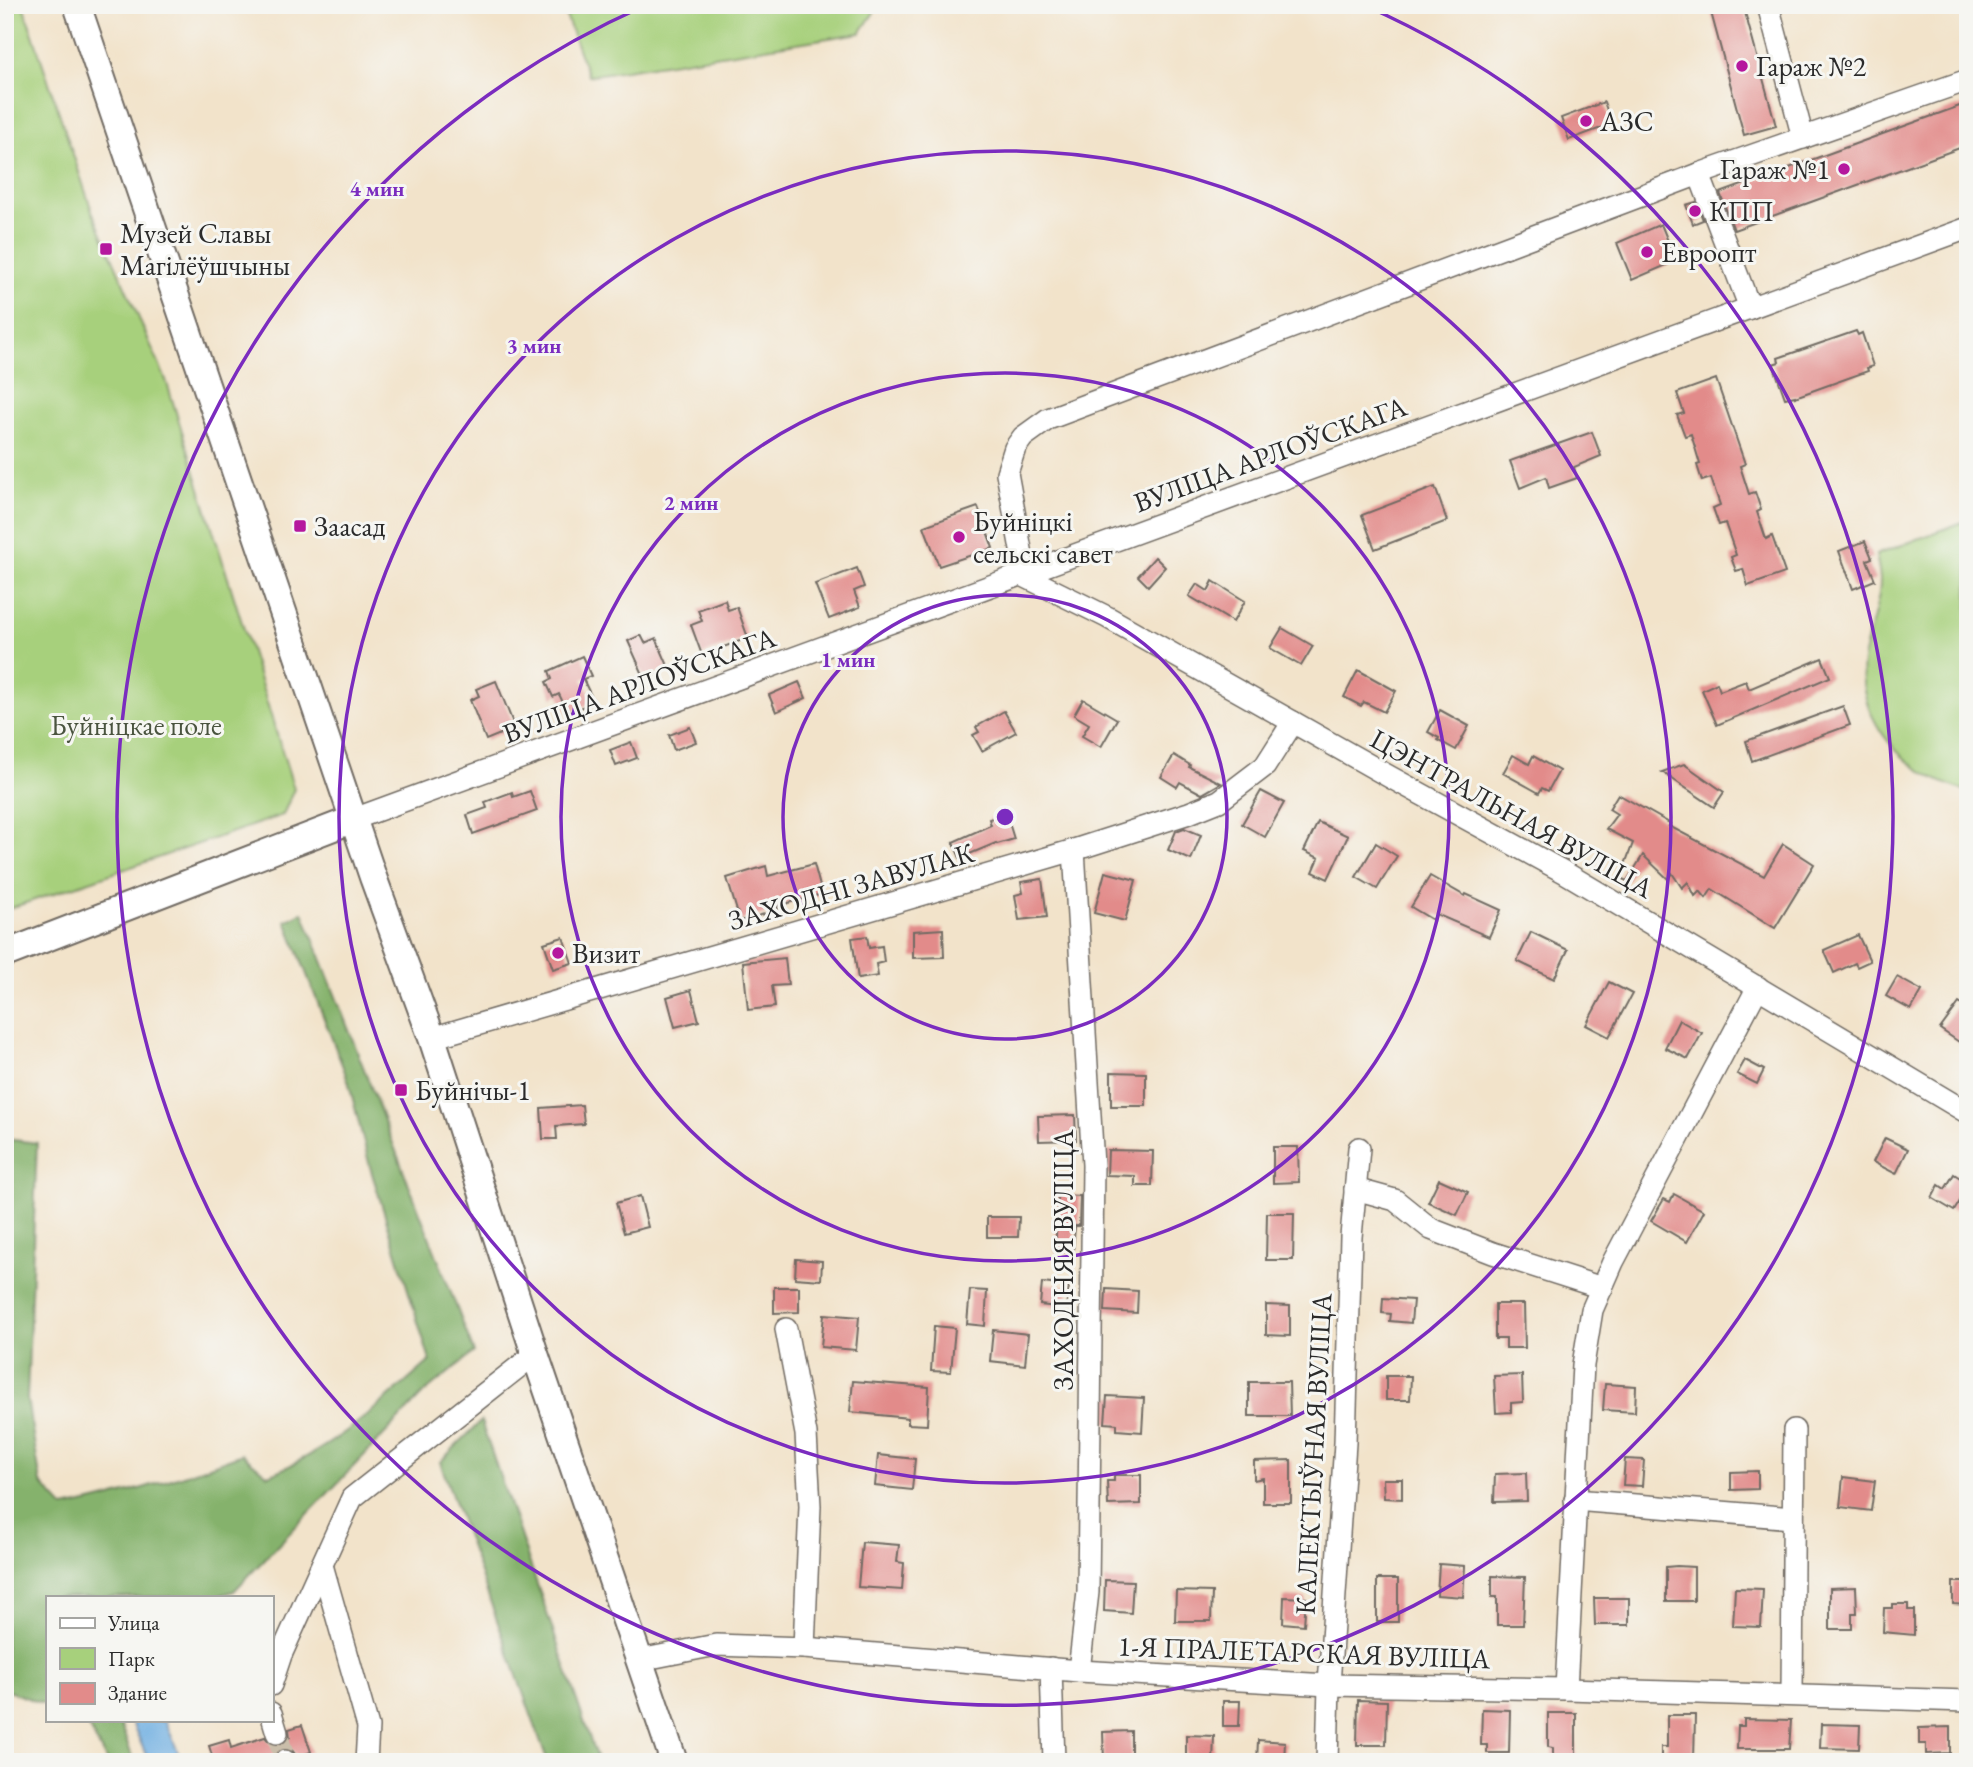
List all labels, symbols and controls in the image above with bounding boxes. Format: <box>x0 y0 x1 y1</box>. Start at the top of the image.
place label: Гараж №2 <box>1756 48 1867 84</box>
marker: Гараж №2 <box>1734 58 1750 74</box>
place label: АЗС <box>1599 103 1654 139</box>
marker: АЗС <box>1578 113 1594 129</box>
place label: Гараж №1 <box>1720 151 1830 187</box>
marker: Гараж №1 <box>1836 161 1852 177</box>
text: 4 мин <box>350 175 404 202</box>
place label: КПП <box>1709 193 1774 229</box>
marker: КПП <box>1687 203 1703 219</box>
place label: Музей Славы Магілёўшчыны <box>120 215 290 283</box>
place label: Евроопт <box>1661 234 1757 270</box>
marker: Музей Славы Магілёўшчыны <box>98 241 114 257</box>
marker: Евроопт <box>1639 244 1655 260</box>
text: 3 мин <box>507 332 561 359</box>
street label: ВУЛІЦА АРЛОЎСКАГА <box>1129 388 1412 520</box>
text: 2 мин <box>664 489 718 516</box>
place label: Буйніцкі сельскі савет <box>973 503 1113 571</box>
place label: Заасад <box>314 508 386 544</box>
marker: Заасад <box>292 518 308 534</box>
marker: Буйніцкі сельскі савет <box>951 529 967 545</box>
street label: ВУЛІЦА АРЛОЎСКАГА <box>498 619 781 751</box>
text: 1 мин <box>821 646 875 673</box>
park label: Буйніцкае поле <box>50 707 222 743</box>
street label: ЦЭНТРАЛЬНАЯ ВУЛІЦА <box>1364 720 1660 906</box>
centre of rings <box>993 805 1017 829</box>
street label: ЗАХОДНІ ЗАВУЛАК <box>724 834 979 938</box>
place label: Визит <box>572 935 641 971</box>
marker: Визит <box>550 945 566 961</box>
place label: Буйнічы-1 <box>415 1072 531 1108</box>
marker: Буйнічы-1 <box>393 1082 409 1098</box>
street label: ЗАХОДНЯЯ ВУЛІЦА <box>1045 1129 1081 1391</box>
street label: КАЛЕКТЫЎНАЯ ВУЛІЦА <box>1287 1292 1339 1616</box>
legend <box>46 1596 273 1722</box>
text: Улица <box>107 1609 160 1636</box>
street label: 1-Я ПРАЛЕТАРСКАЯ ВУЛІЦА <box>1117 1628 1491 1677</box>
text: Парк <box>108 1645 155 1672</box>
text: Здание <box>108 1679 167 1706</box>

